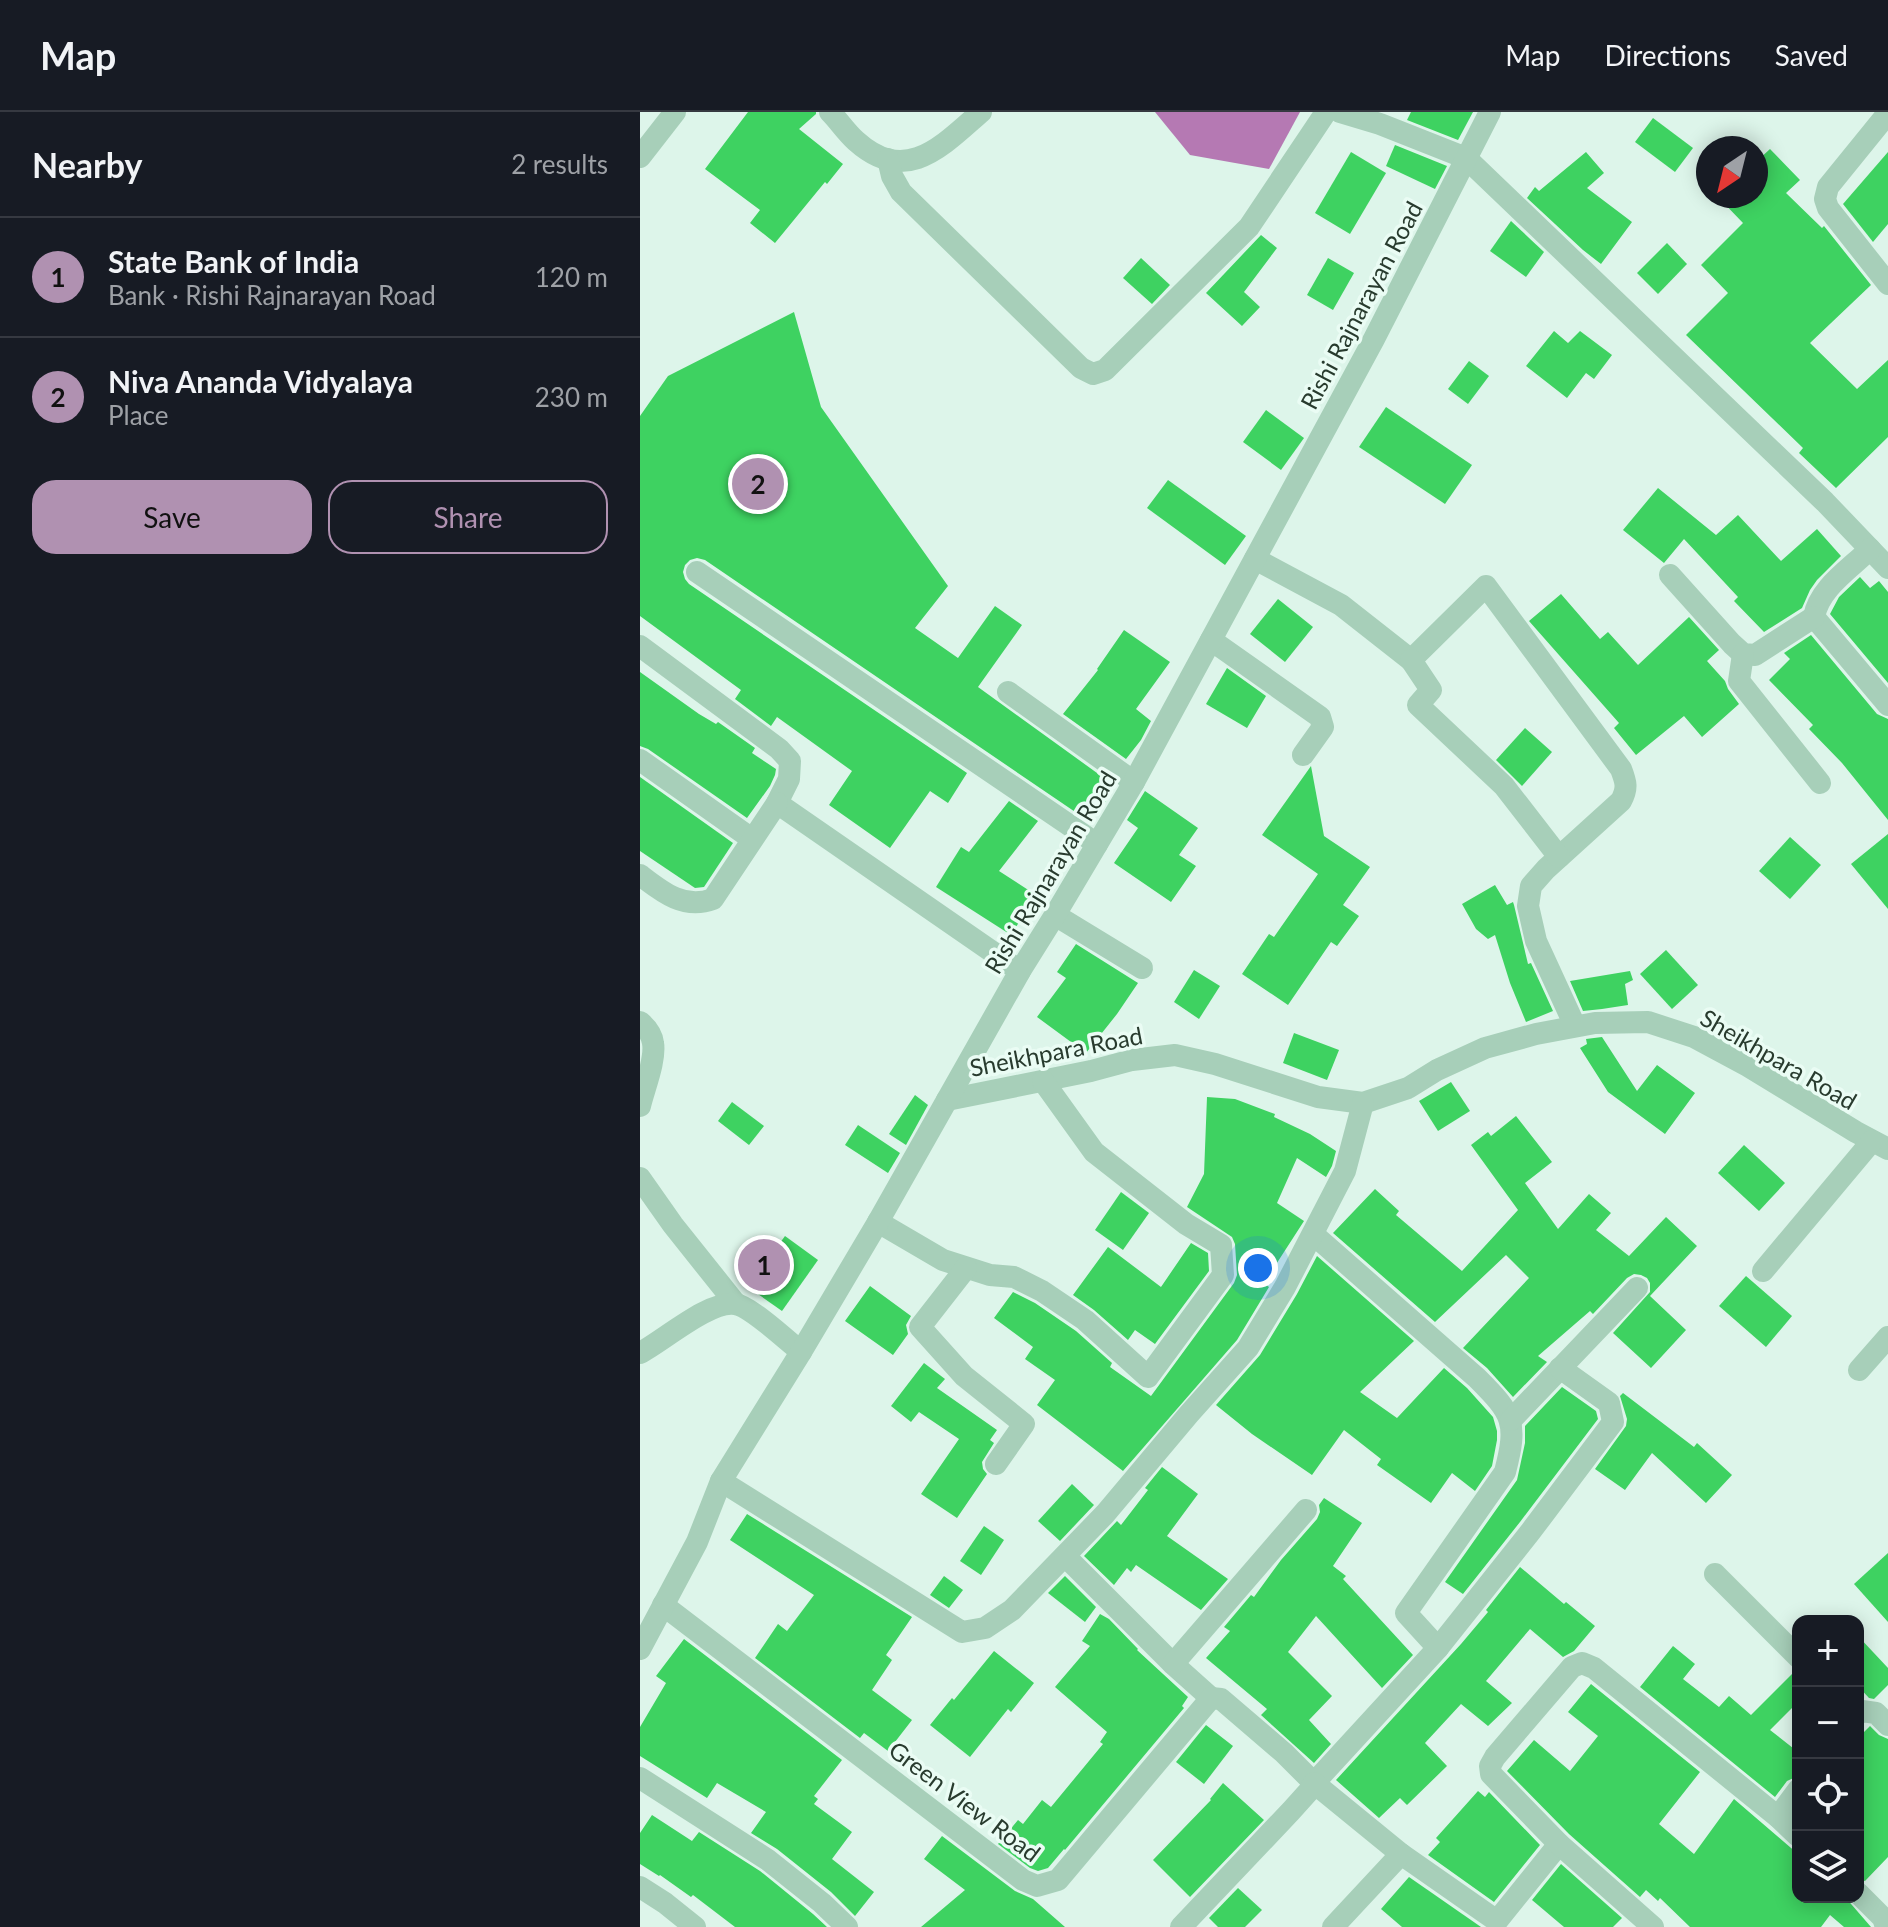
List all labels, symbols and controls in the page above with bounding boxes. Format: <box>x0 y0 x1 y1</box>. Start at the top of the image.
text: Map <box>40 32 116 78</box>
text: Map <box>1505 38 1560 72</box>
text: Directions <box>1604 38 1731 72</box>
text: Saved <box>1775 38 1848 72</box>
north arrow <box>1696 136 1768 208</box>
text: Nearby <box>32 144 143 185</box>
text: 2 results <box>511 148 608 180</box>
street label: Rishi Rajnarayan Road <box>1294 196 1428 414</box>
text: State Bank of India <box>108 243 359 279</box>
text: 1 <box>50 261 66 293</box>
text: 120 m <box>535 261 608 293</box>
text: Bank · Rishi Rajnarayan Road <box>108 279 436 311</box>
text: Niva Ananda Vidyalaya <box>108 363 413 399</box>
text: 2 <box>50 381 66 413</box>
text: 230 m <box>535 381 608 413</box>
text: Place <box>108 399 169 431</box>
pin: 2 <box>732 454 784 514</box>
button: Save <box>32 480 312 554</box>
button: Share <box>328 480 608 554</box>
street label: Rishi Rajnarayan Road <box>978 765 1122 979</box>
street label: Sheikhpara Road <box>1696 1003 1862 1115</box>
street label: Sheikhpara Road <box>967 1020 1145 1082</box>
pin: 1 <box>738 1235 790 1295</box>
your location <box>1238 1248 1278 1288</box>
map controls <box>1792 1615 1864 1903</box>
button: + <box>1792 1615 1864 1687</box>
button: − <box>1792 1687 1864 1759</box>
street label: Green View Road <box>884 1735 1046 1867</box>
button: locate <box>1792 1759 1864 1831</box>
button: layers <box>1792 1831 1864 1903</box>

